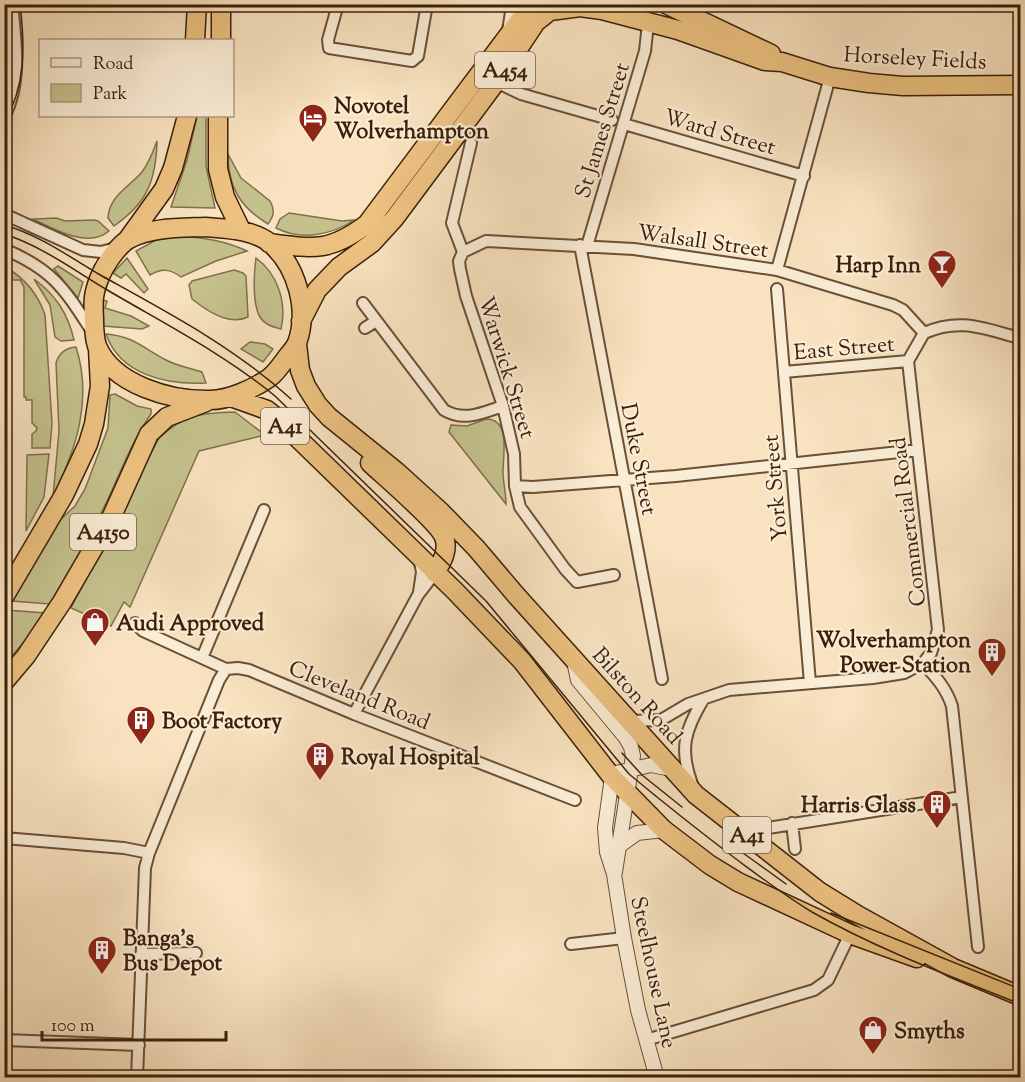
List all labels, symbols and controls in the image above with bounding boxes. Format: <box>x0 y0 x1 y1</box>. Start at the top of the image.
legend <box>39 39 234 117</box>
street label: Horseley Fields <box>843 40 987 80</box>
text: Road <box>93 52 133 78</box>
road number: A454 <box>475 52 535 88</box>
street label: St James Street <box>568 59 640 203</box>
text: Park <box>93 82 128 108</box>
place label: Novotel Wolverhampton <box>334 92 489 149</box>
hotel icon: Novotel Wolverhampton <box>297 102 329 144</box>
street label: Ward Street <box>659 103 779 165</box>
street label: Walsall Street <box>635 218 771 268</box>
bar icon: Harp Inn <box>926 248 958 290</box>
place label: Harp Inn <box>835 251 921 283</box>
street label: Warwick Street <box>468 293 542 443</box>
street label: East Street <box>793 330 896 370</box>
street label: Duke Street <box>611 401 664 519</box>
road number: A41 <box>261 408 309 444</box>
street label: York Street <box>756 432 798 543</box>
street label: Commercial Road <box>884 435 936 608</box>
road number: A4150 <box>70 514 136 550</box>
shop icon: Audi Approved <box>79 606 111 648</box>
place label: Audi Approved <box>116 609 265 641</box>
place label: Wolverhampton Power Station <box>816 626 971 683</box>
building icon: Wolverhampton Power Station <box>976 636 1008 678</box>
street label: Bilston Road <box>583 641 688 753</box>
street label: Cleveland Road <box>283 654 435 740</box>
building icon: Boot Factory <box>125 704 157 746</box>
place label: Boot Factory <box>162 707 282 739</box>
building icon: Royal Hospital <box>304 740 336 782</box>
place label: Royal Hospital <box>341 743 481 775</box>
building icon: Harris Glass <box>921 788 953 830</box>
place label: Harris Glass <box>801 791 916 823</box>
road number: A41 <box>723 817 771 853</box>
street label: Steelhouse Lane <box>620 894 684 1052</box>
place label: Banga's Bus Depot <box>123 924 222 981</box>
building icon: Banga's Bus Depot <box>86 934 118 976</box>
scale bar <box>42 1004 226 1042</box>
text: 100 m <box>51 1014 95 1040</box>
shop icon: Smyths <box>857 1014 889 1056</box>
place label: Smyths <box>894 1017 965 1049</box>

